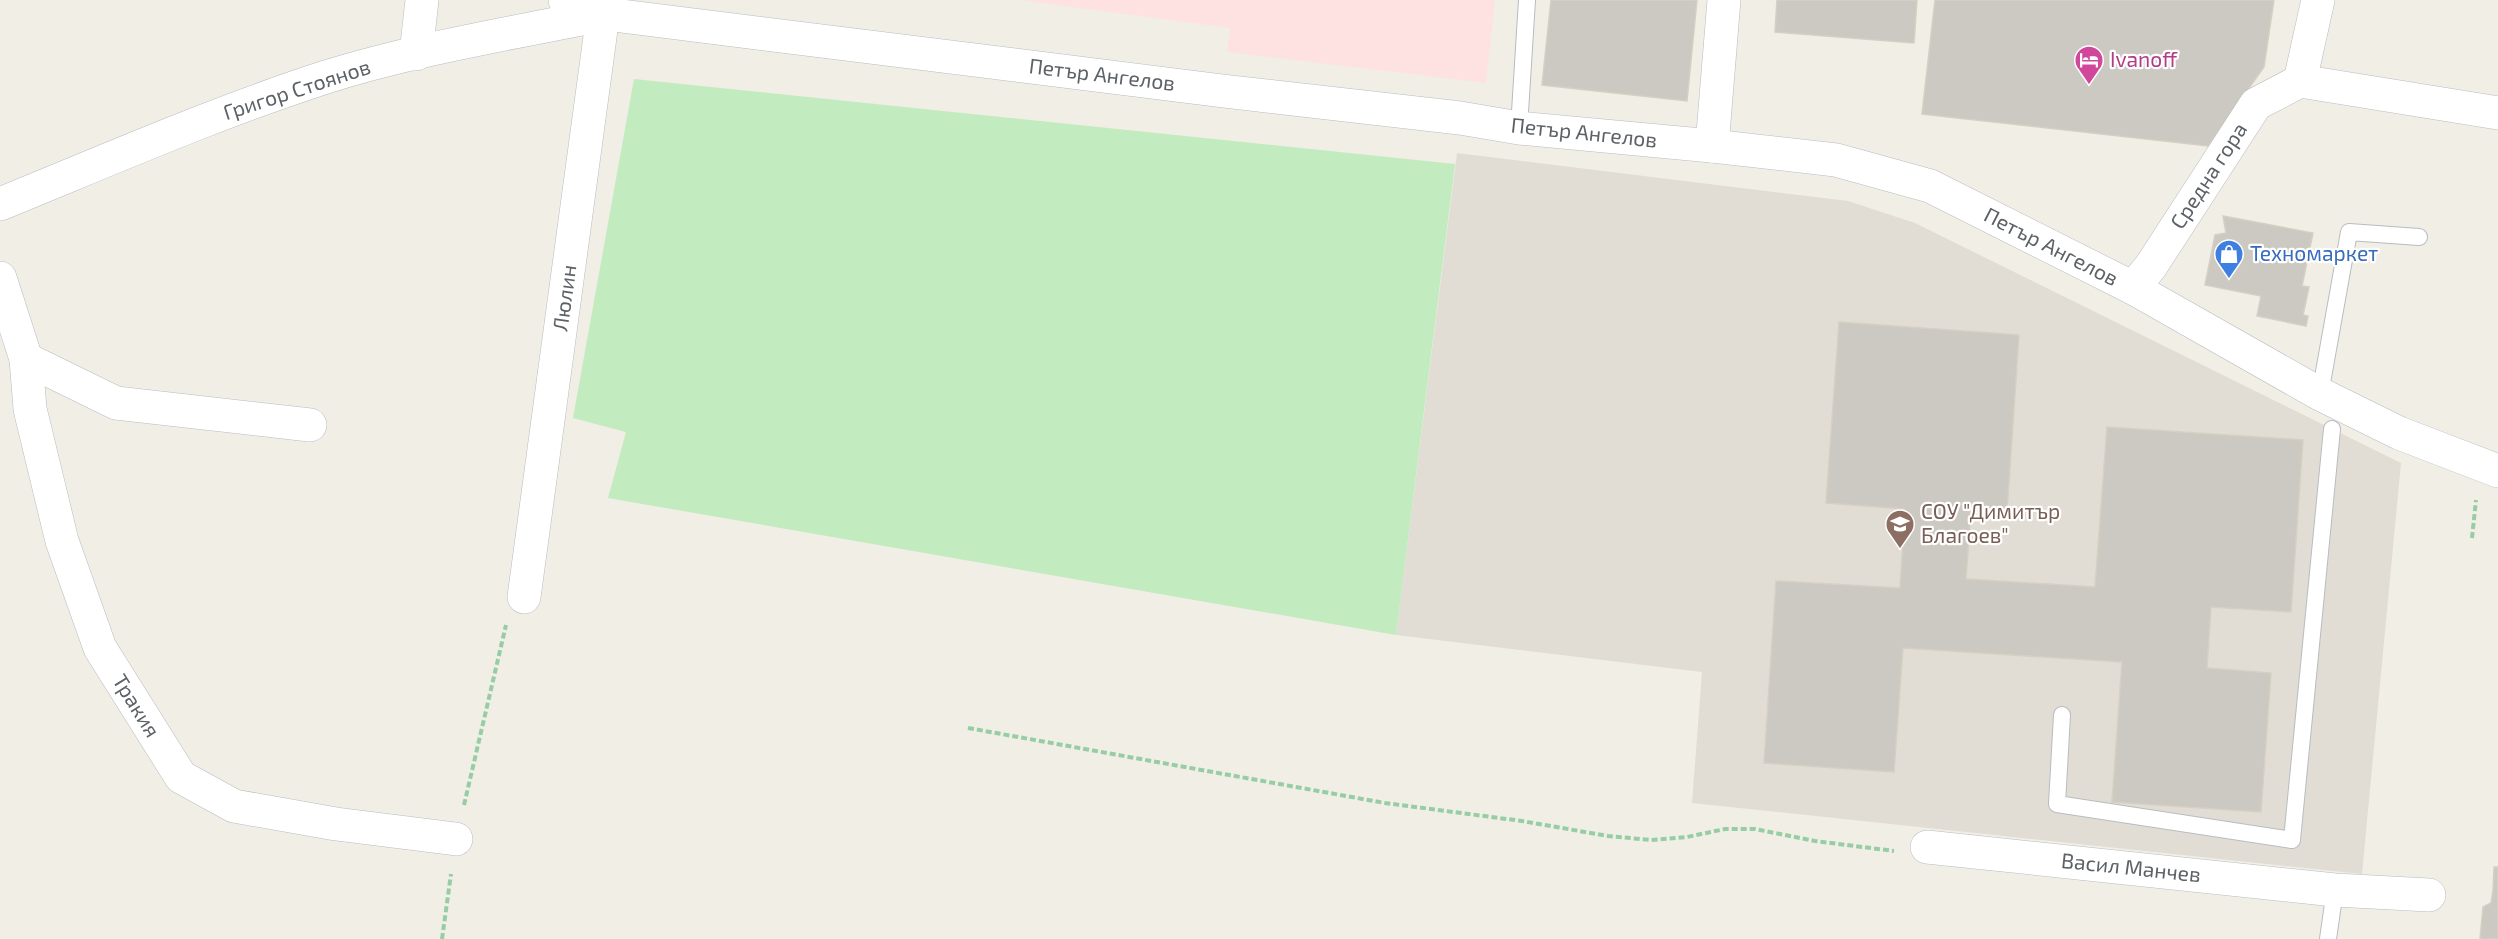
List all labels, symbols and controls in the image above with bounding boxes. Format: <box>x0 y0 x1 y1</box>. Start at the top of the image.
hotel icon: Ivanoff <box>2073 44 2105 86</box>
place label: Ivanoff <box>2110 46 2178 71</box>
street label: Петър Ангелов <box>1028 52 1177 95</box>
street label: Григор Стоянов <box>220 53 373 124</box>
street label: Петър Ангелов <box>1510 111 1659 152</box>
street label: Средна гора <box>2164 117 2251 233</box>
street label: Петър Ангелов <box>1981 201 2123 290</box>
shop icon: Техномаркет <box>2213 238 2245 280</box>
place label: Техномаркет <box>2250 240 2378 265</box>
street label: Люлин <box>546 263 581 333</box>
place label: СОУ "Димитър Благоев" <box>1921 498 2060 547</box>
school or university icon: СОУ "Димитър Благоев" <box>1884 508 1916 550</box>
street label: Тракия <box>108 669 166 741</box>
street label: Васил Манчев <box>2060 847 2202 886</box>

